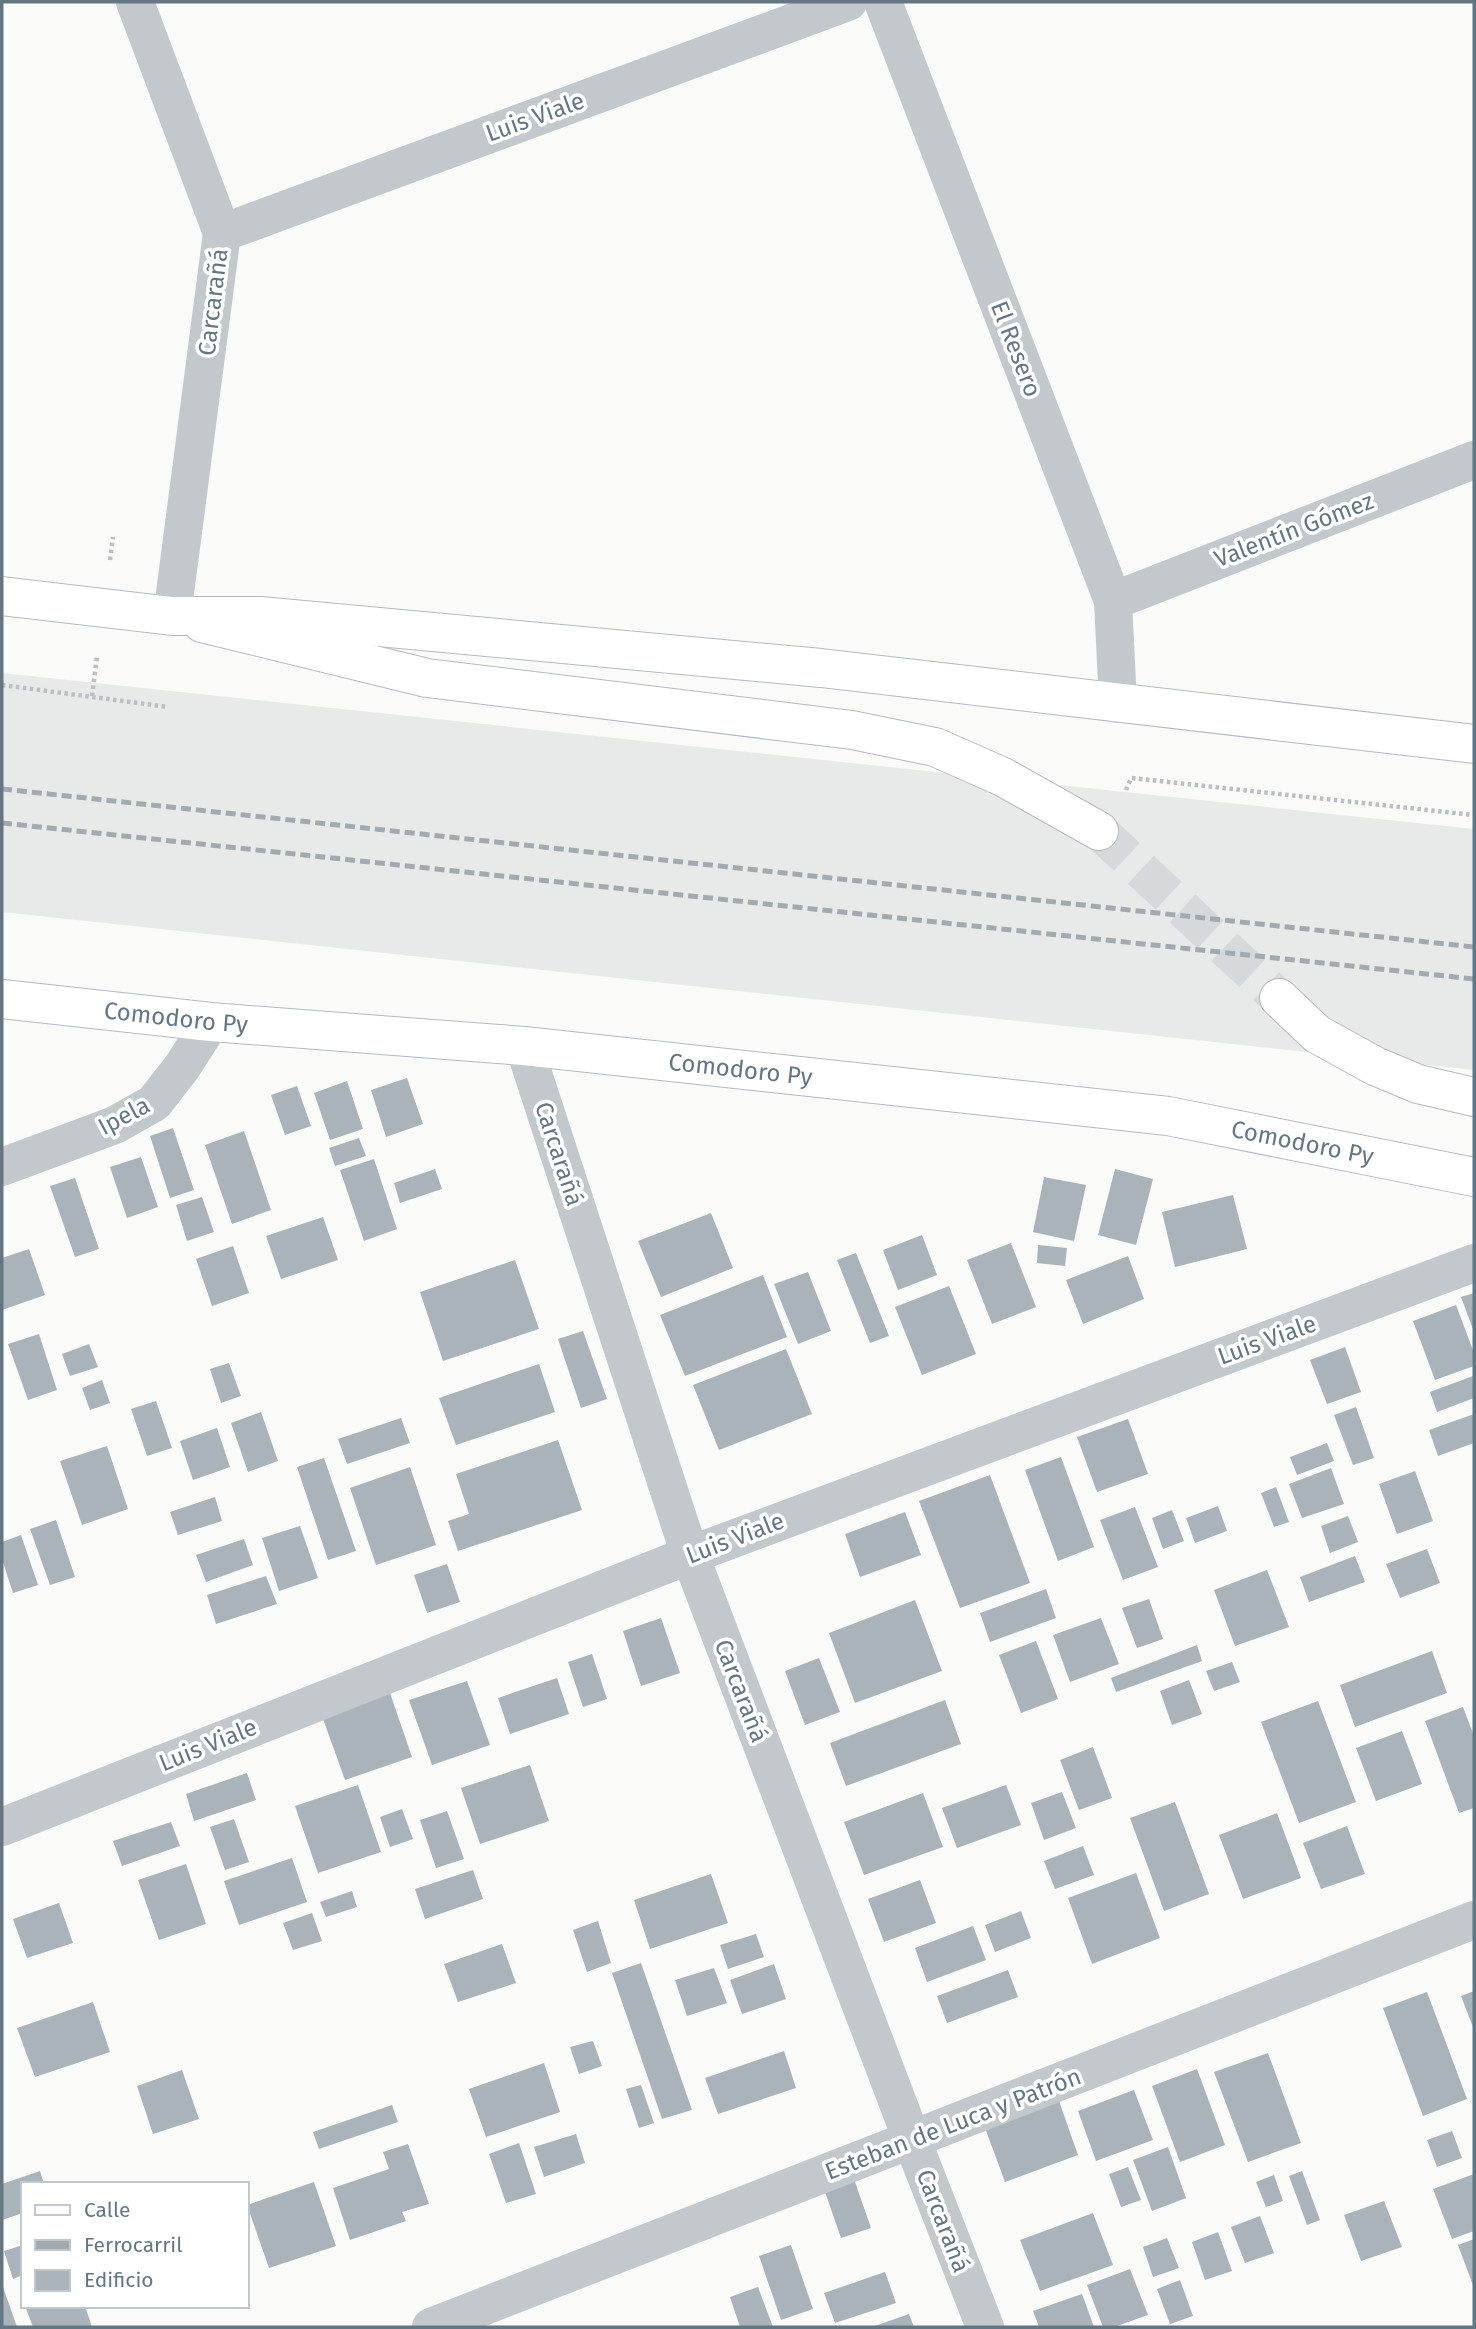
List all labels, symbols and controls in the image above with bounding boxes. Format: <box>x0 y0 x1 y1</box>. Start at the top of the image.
street label: Luis Viale <box>482 86 588 148</box>
street label: Carcarañá <box>193 247 233 357</box>
street label: El Resero <box>985 297 1047 401</box>
street label: Valentín Gómez <box>1210 487 1378 573</box>
street label: Comodoro Py <box>103 996 249 1039</box>
street label: Comodoro Py <box>667 1048 814 1091</box>
street label: Ipela <box>93 1091 155 1141</box>
street label: Carcarañá <box>529 1098 589 1210</box>
street label: Comodoro Py <box>1229 1115 1376 1171</box>
street label: Luis Viale <box>1214 1309 1320 1371</box>
street label: Luis Viale <box>682 1507 788 1569</box>
street label: Carcarañá <box>709 1636 773 1746</box>
street label: Luis Viale <box>155 1713 261 1777</box>
street label: Esteban de Luca y Patrón <box>821 2062 1085 2186</box>
street label: Carcarañá <box>911 2166 975 2276</box>
legend <box>21 2182 248 2308</box>
text: Calle <box>84 2197 130 2223</box>
text: Ferrocarril <box>84 2232 182 2258</box>
text: Edificio <box>84 2267 154 2293</box>

